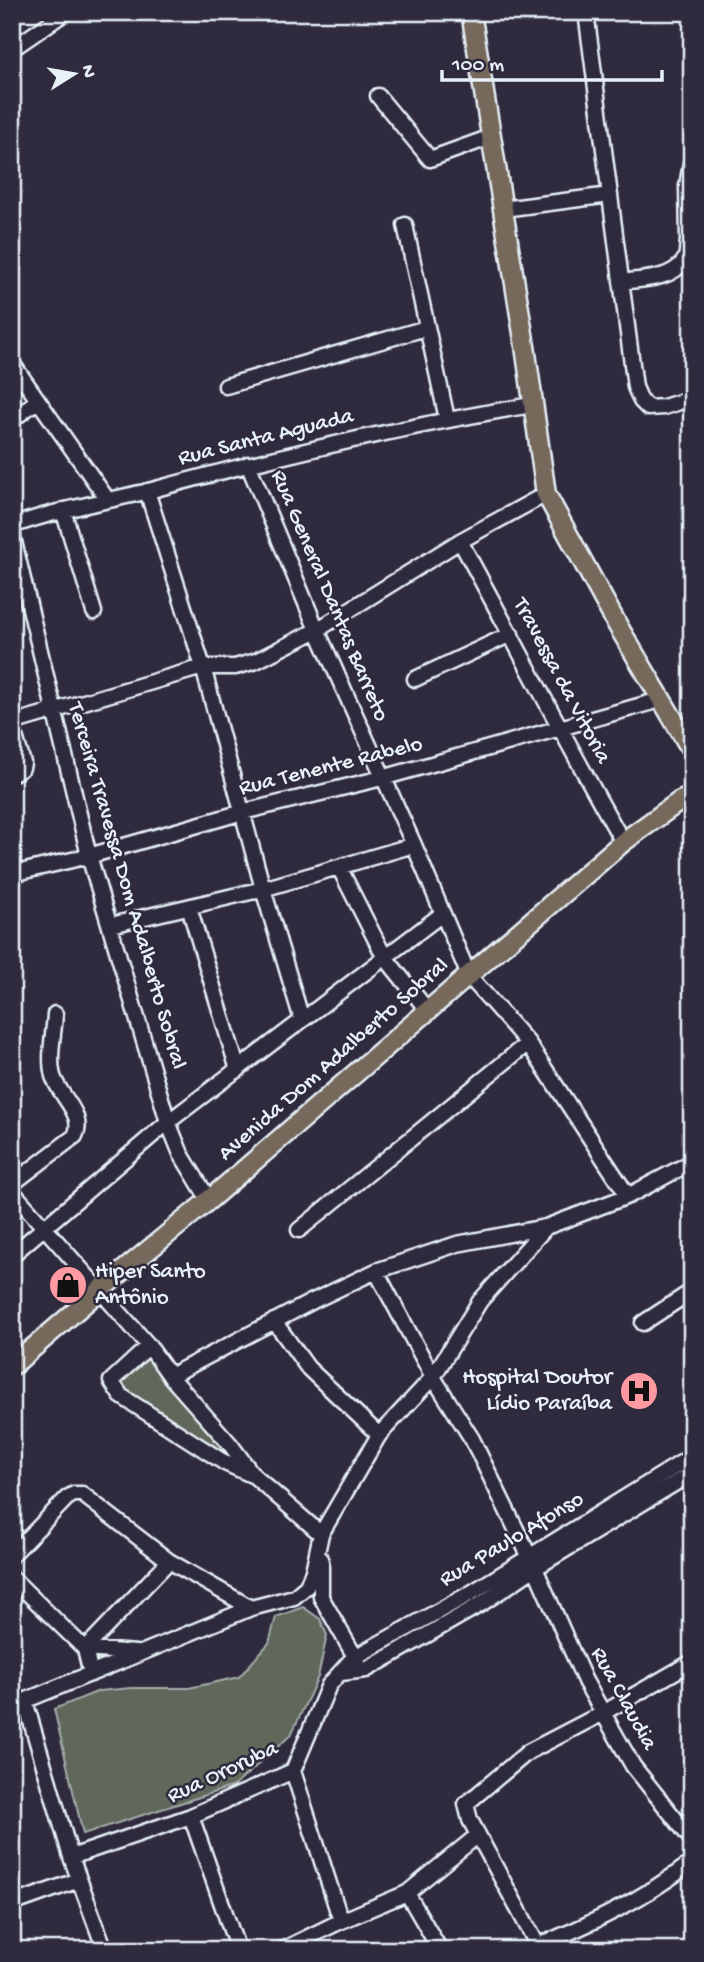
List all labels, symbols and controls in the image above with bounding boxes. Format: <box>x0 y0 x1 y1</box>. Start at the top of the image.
north arrow <box>38 38 108 108</box>
scale bar <box>442 38 662 82</box>
text: 100 m <box>451 54 504 79</box>
text: N <box>75 63 100 80</box>
street label: Rua Santa Aguada <box>176 403 358 473</box>
street label: Rua General Dantas Barreto <box>264 466 394 726</box>
street label: Travessa da Vitoria <box>505 592 617 769</box>
street label: Terceira Travessa Dom Adalberto Sobral <box>60 698 191 1072</box>
street label: Rua Tenente Rabelo <box>237 731 426 803</box>
street label: Avenida Dom Adalberto Sobral <box>213 953 455 1167</box>
place label: Hiper Santo Antônio <box>95 1259 206 1312</box>
shop icon: Hiper Santo Antônio <box>47 1264 89 1306</box>
place label: Hospital Doutor Lídio Paraíba <box>462 1365 614 1418</box>
hospital icon: Hospital Doutor Lídio Paraíba <box>618 1370 660 1412</box>
street label: Rua Paulo Afonso <box>435 1486 589 1594</box>
street label: Rua Claudia <box>584 1643 663 1756</box>
street label: Rua Ororuba <box>163 1735 284 1810</box>

